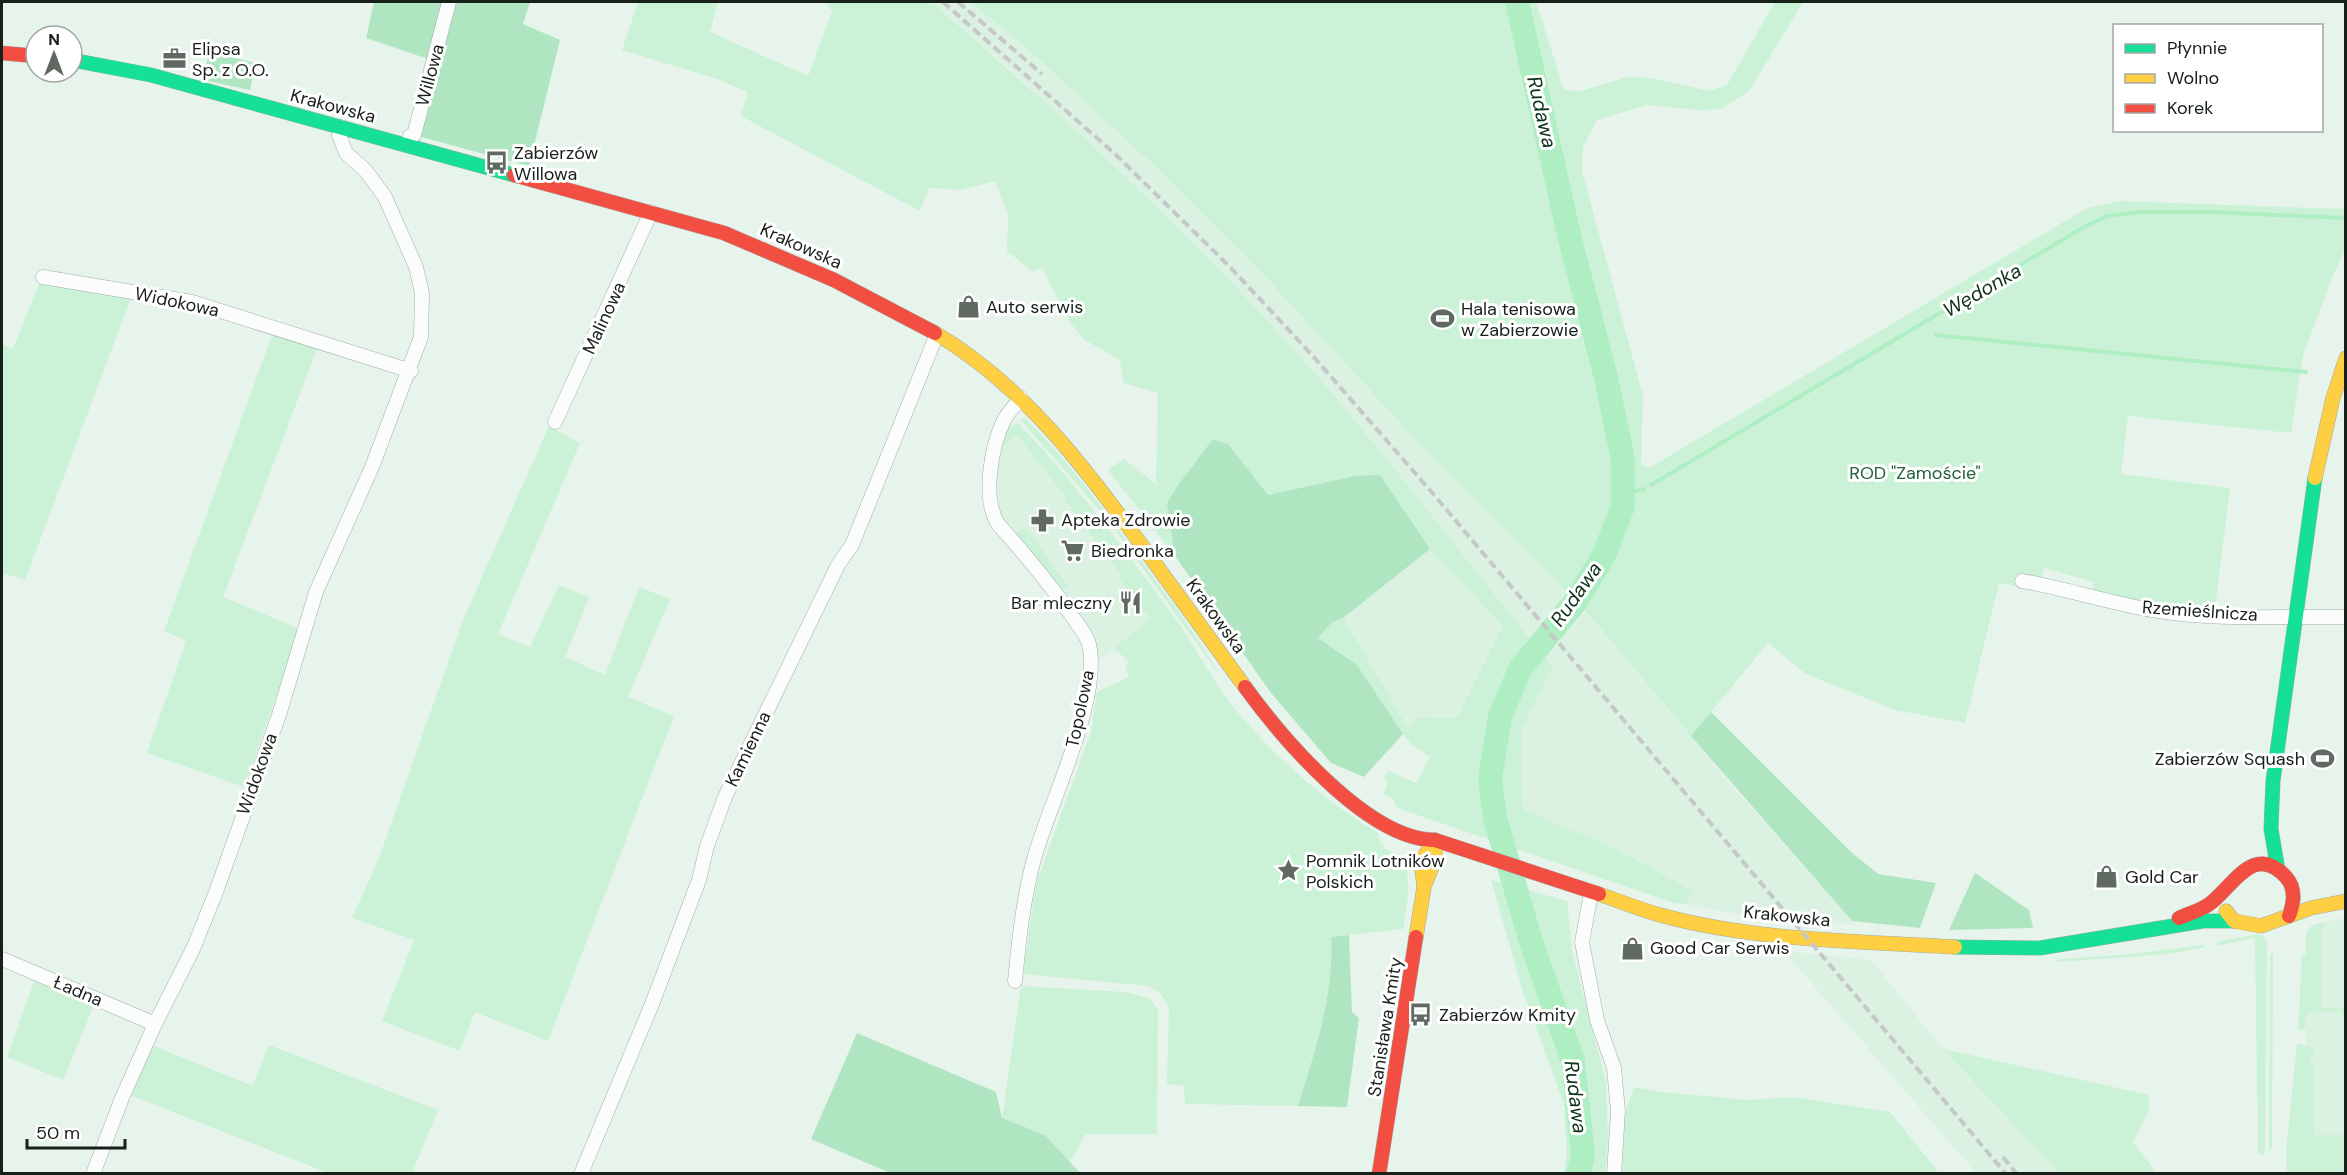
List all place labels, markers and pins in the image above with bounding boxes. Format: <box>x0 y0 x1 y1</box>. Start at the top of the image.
place label: Elipsa Sp. z O.O. <box>192 37 268 82</box>
office icon: Elipsa Sp. z O.O. <box>161 46 187 72</box>
place label: Zabierzów Willowa <box>514 141 599 186</box>
bus stop icon: Zabierzów Willowa <box>483 150 509 176</box>
shop icon: Auto serwis <box>955 294 981 320</box>
place label: Auto serwis <box>986 295 1083 319</box>
place label: Hala tenisowa w Zabierzowie <box>1461 297 1578 342</box>
sports icon: Hala tenisowa w Zabierzowie <box>1430 306 1456 332</box>
pharmacy icon: Apteka Zdrowie <box>1030 507 1056 533</box>
place label: Apteka Zdrowie <box>1061 508 1190 532</box>
supermarket icon: Biedronka <box>1060 538 1086 564</box>
place label: Biedronka <box>1091 539 1174 563</box>
restaurant icon: Bar mleczny <box>1117 590 1143 616</box>
place label: Bar mleczny <box>1011 591 1112 615</box>
sports icon: Zabierzów Squash <box>2310 746 2336 772</box>
place label: Zabierzów Squash <box>2155 747 2305 771</box>
place label: Pomnik Lotników Polskich <box>1306 849 1445 894</box>
place icon: Pomnik Lotników Polskich <box>1275 858 1301 884</box>
shop icon: Gold Car <box>2094 864 2120 890</box>
place label: Gold Car <box>2125 865 2199 889</box>
shop icon: Good Car Serwis <box>1619 935 1645 961</box>
place label: Good Car Serwis <box>1650 936 1790 960</box>
bus stop icon: Zabierzów Kmity <box>1408 1002 1434 1028</box>
place label: Zabierzów Kmity <box>1439 1003 1576 1027</box>

